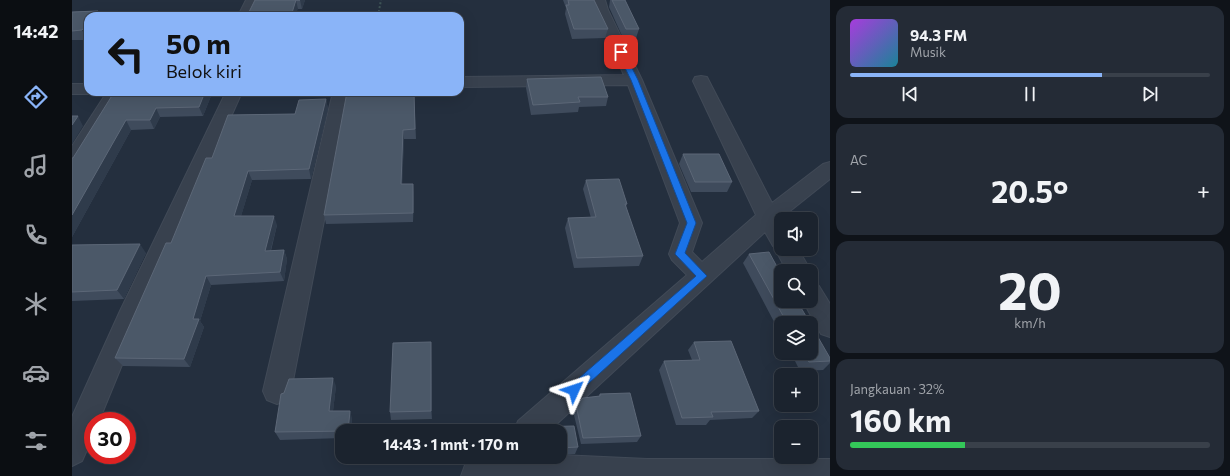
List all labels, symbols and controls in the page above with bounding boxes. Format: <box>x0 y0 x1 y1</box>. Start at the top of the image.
text: 14:42 <box>13 20 59 42</box>
text: 50 m <box>166 26 231 60</box>
text: 94.3 FM <box>910 26 967 44</box>
icon: left <box>100 28 152 80</box>
pin <box>604 35 638 69</box>
icon: arrive <box>610 41 632 63</box>
text: Musik <box>910 44 946 60</box>
text: Belok kiri <box>166 60 242 82</box>
icon: directions <box>22 83 50 111</box>
icon: previous <box>899 83 921 105</box>
icon: pause <box>1019 83 1041 105</box>
icon: next <box>1139 83 1161 105</box>
icon: music <box>22 152 50 180</box>
text: AC <box>850 152 868 168</box>
text: 20.5° <box>991 172 1068 209</box>
text: − <box>850 177 863 204</box>
text: + <box>1197 177 1210 204</box>
map controls <box>774 212 818 464</box>
button: sound <box>774 212 818 256</box>
icon: phone <box>22 221 50 249</box>
text: 20 <box>998 257 1062 321</box>
button: search <box>774 264 818 308</box>
icon: climate <box>22 290 50 318</box>
text: km/h <box>1014 315 1046 331</box>
button: layers <box>774 316 818 360</box>
icon: car <box>22 359 50 387</box>
button: + <box>774 368 818 412</box>
position arrow <box>553 369 595 411</box>
text: Jangkauan · 32% <box>850 381 945 397</box>
text: 160 km <box>850 401 951 438</box>
speed limit sign: 30 <box>84 412 136 464</box>
button: − <box>774 420 818 464</box>
icon: filters <box>22 427 50 455</box>
text: 14:43 · 1 mnt · 170 m <box>383 435 519 453</box>

